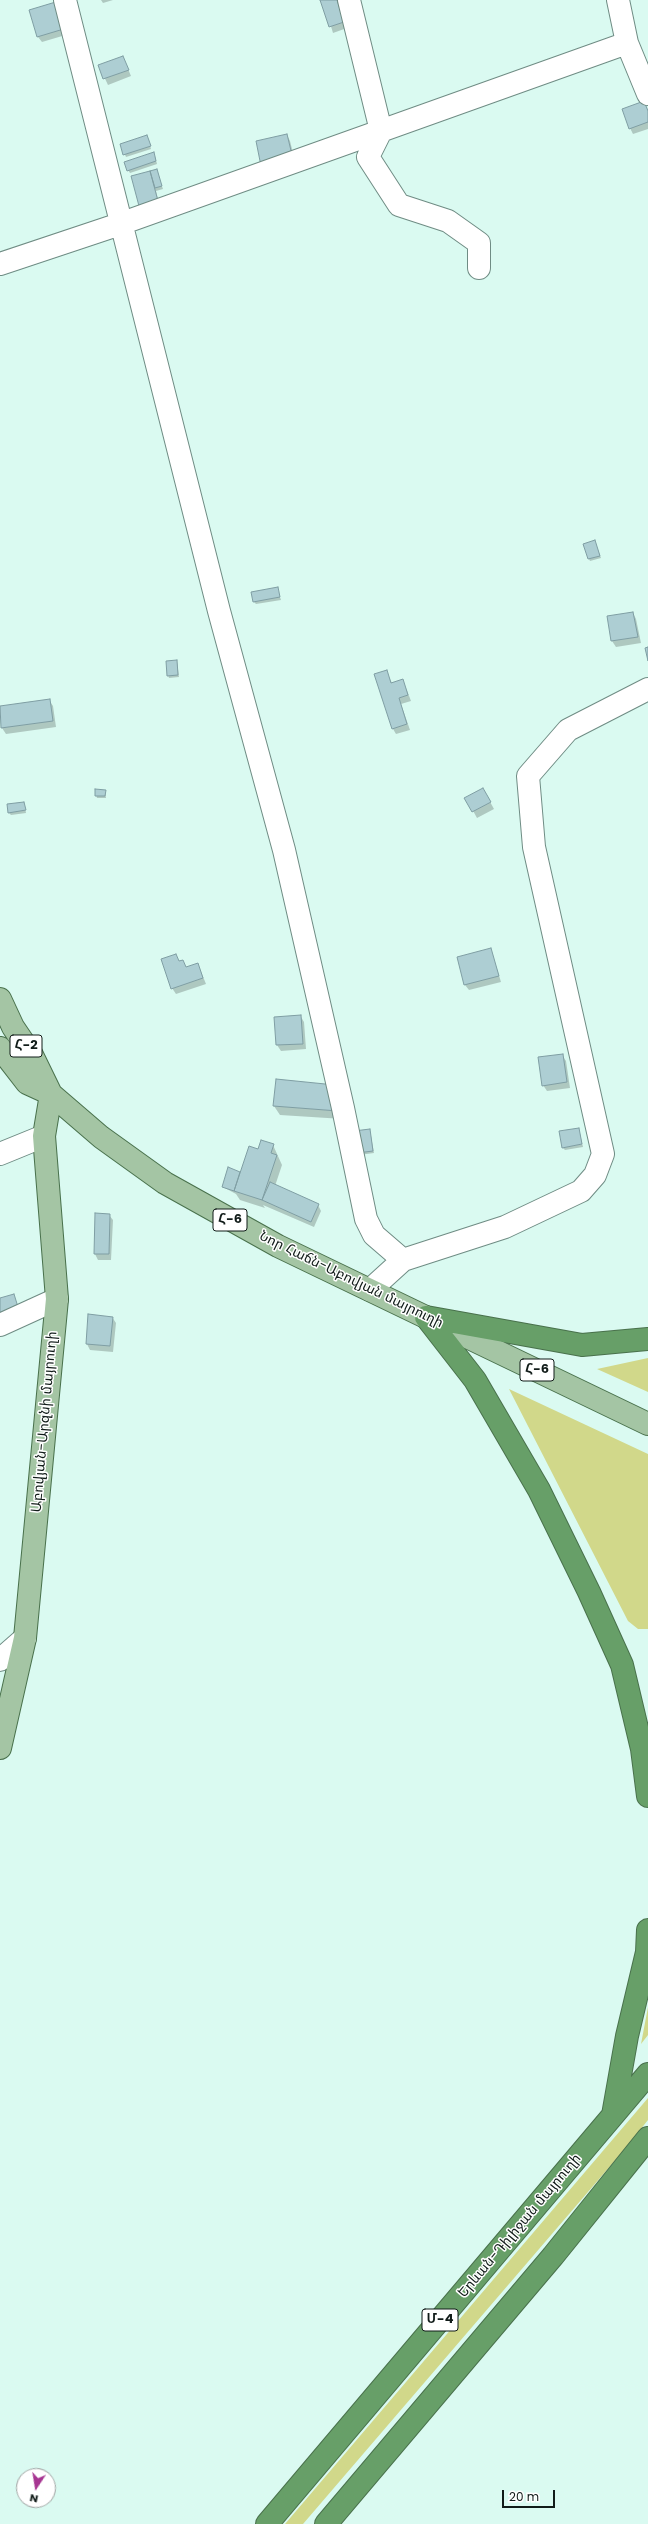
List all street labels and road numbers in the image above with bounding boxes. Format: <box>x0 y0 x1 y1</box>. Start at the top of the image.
road number: Հ-2 <box>10 1035 42 1057</box>
road number: Հ-6 <box>213 1209 247 1231</box>
street label: Նոր Հաճն-Աբովյան մայրուղի <box>256 1228 446 1332</box>
street label: Աբովյան-Արզնի մայրուղի <box>29 1331 61 1513</box>
road number: Հ-6 <box>520 1359 554 1381</box>
street label: Երևան-Դիլիջան մայրուղի <box>455 2151 585 2301</box>
road number: Մ-4 <box>422 2309 458 2331</box>

